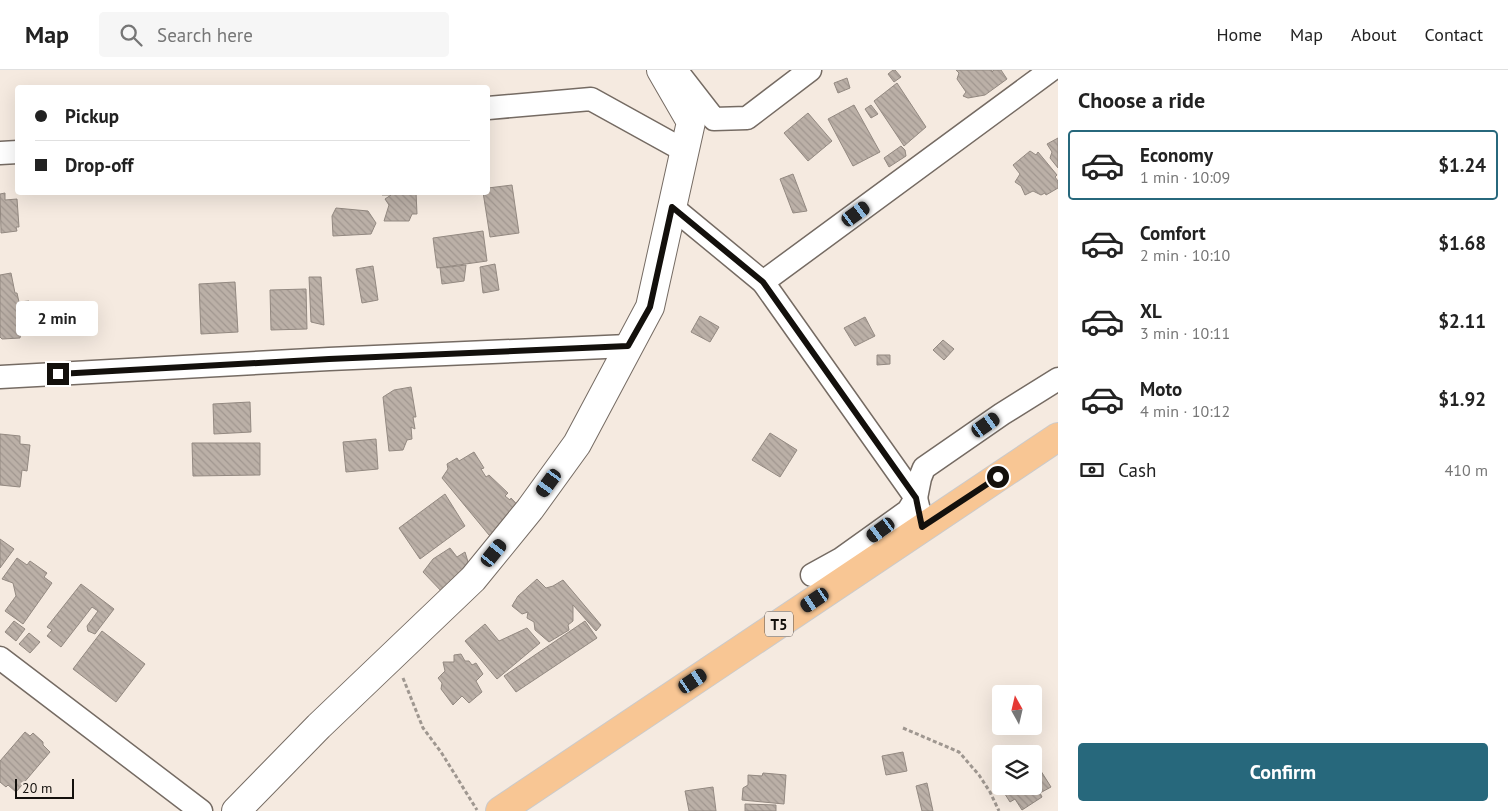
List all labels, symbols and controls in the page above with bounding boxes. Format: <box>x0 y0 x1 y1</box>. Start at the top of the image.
search box <box>99 12 449 57</box>
text: Map <box>25 19 69 50</box>
icon: search <box>117 21 145 49</box>
text: Search here <box>157 23 253 47</box>
text: Home <box>1216 23 1262 46</box>
text: Map <box>1290 23 1323 46</box>
text: About <box>1351 23 1397 46</box>
text: Contact <box>1425 23 1483 46</box>
text: Choose a ride <box>1078 86 1205 114</box>
text: Pickup <box>65 104 119 128</box>
icon: car <box>1080 143 1125 188</box>
text: Economy <box>1140 143 1213 167</box>
text: Drop-off <box>65 153 133 177</box>
text: $1.24 <box>1438 153 1486 177</box>
text: 1 min · 10:09 <box>1140 167 1230 187</box>
car <box>839 199 872 229</box>
icon: car <box>1080 221 1125 266</box>
text: Comfort <box>1140 221 1206 245</box>
text: $1.68 <box>1438 231 1486 255</box>
text: 2 min · 10:10 <box>1140 245 1230 265</box>
icon: car <box>1080 299 1125 344</box>
text: XL <box>1140 299 1162 323</box>
callout: 2 min <box>17 302 99 336</box>
text: 2 min <box>37 308 77 328</box>
text: $2.11 <box>1438 309 1486 333</box>
text: 3 min · 10:11 <box>1140 323 1230 343</box>
route end <box>47 363 69 385</box>
icon: car <box>1080 377 1125 422</box>
text: Moto <box>1140 377 1182 401</box>
text: $1.92 <box>1438 387 1486 411</box>
text: 4 min · 10:12 <box>1140 401 1230 421</box>
car <box>969 410 1002 440</box>
icon: cash <box>1078 456 1106 484</box>
text: Cash <box>1118 458 1156 482</box>
text: 410 m <box>1445 460 1488 480</box>
car <box>534 466 563 500</box>
route start <box>987 466 1009 488</box>
car <box>864 515 897 545</box>
car <box>478 537 509 569</box>
car <box>798 585 831 615</box>
road number: T5 <box>765 612 793 636</box>
car <box>676 666 709 696</box>
north arrow <box>992 685 1042 735</box>
map controls <box>992 685 1042 795</box>
button: Confirm <box>1078 743 1488 801</box>
button: layers <box>992 745 1042 795</box>
scale bar <box>15 776 74 799</box>
text: 20 m <box>22 779 52 797</box>

